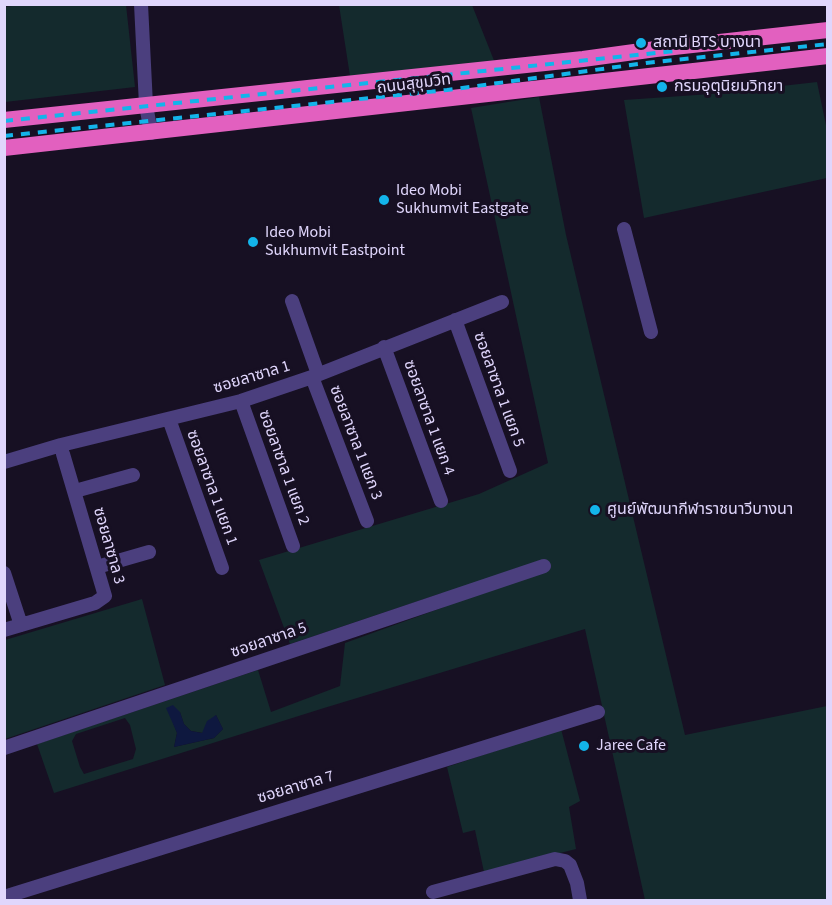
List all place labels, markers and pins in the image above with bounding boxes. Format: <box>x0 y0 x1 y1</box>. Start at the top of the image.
place label: สถานี BTS บางนา <box>653 33 761 53</box>
marker: สถานี BTS บางนา <box>634 36 648 50</box>
place label: กรมอุตุนิยมวิทยา <box>674 77 783 97</box>
marker: กรมอุตุนิยมวิทยา <box>655 80 669 94</box>
place label: Ideo Mobi Sukhumvit Eastgate <box>396 181 529 219</box>
marker: Ideo Mobi Sukhumvit Eastgate <box>377 193 391 207</box>
place label: Ideo Mobi Sukhumvit Eastpoint <box>265 223 405 261</box>
marker: Ideo Mobi Sukhumvit Eastpoint <box>246 235 260 249</box>
place label: ศูนย์พัฒนากีฬาราชนาวีบางนา <box>607 500 793 520</box>
marker: ศูนย์พัฒนากีฬาราชนาวีบางนา <box>588 503 602 517</box>
place label: Jaree Cafe <box>596 736 666 756</box>
marker: Jaree Cafe <box>577 739 591 753</box>

